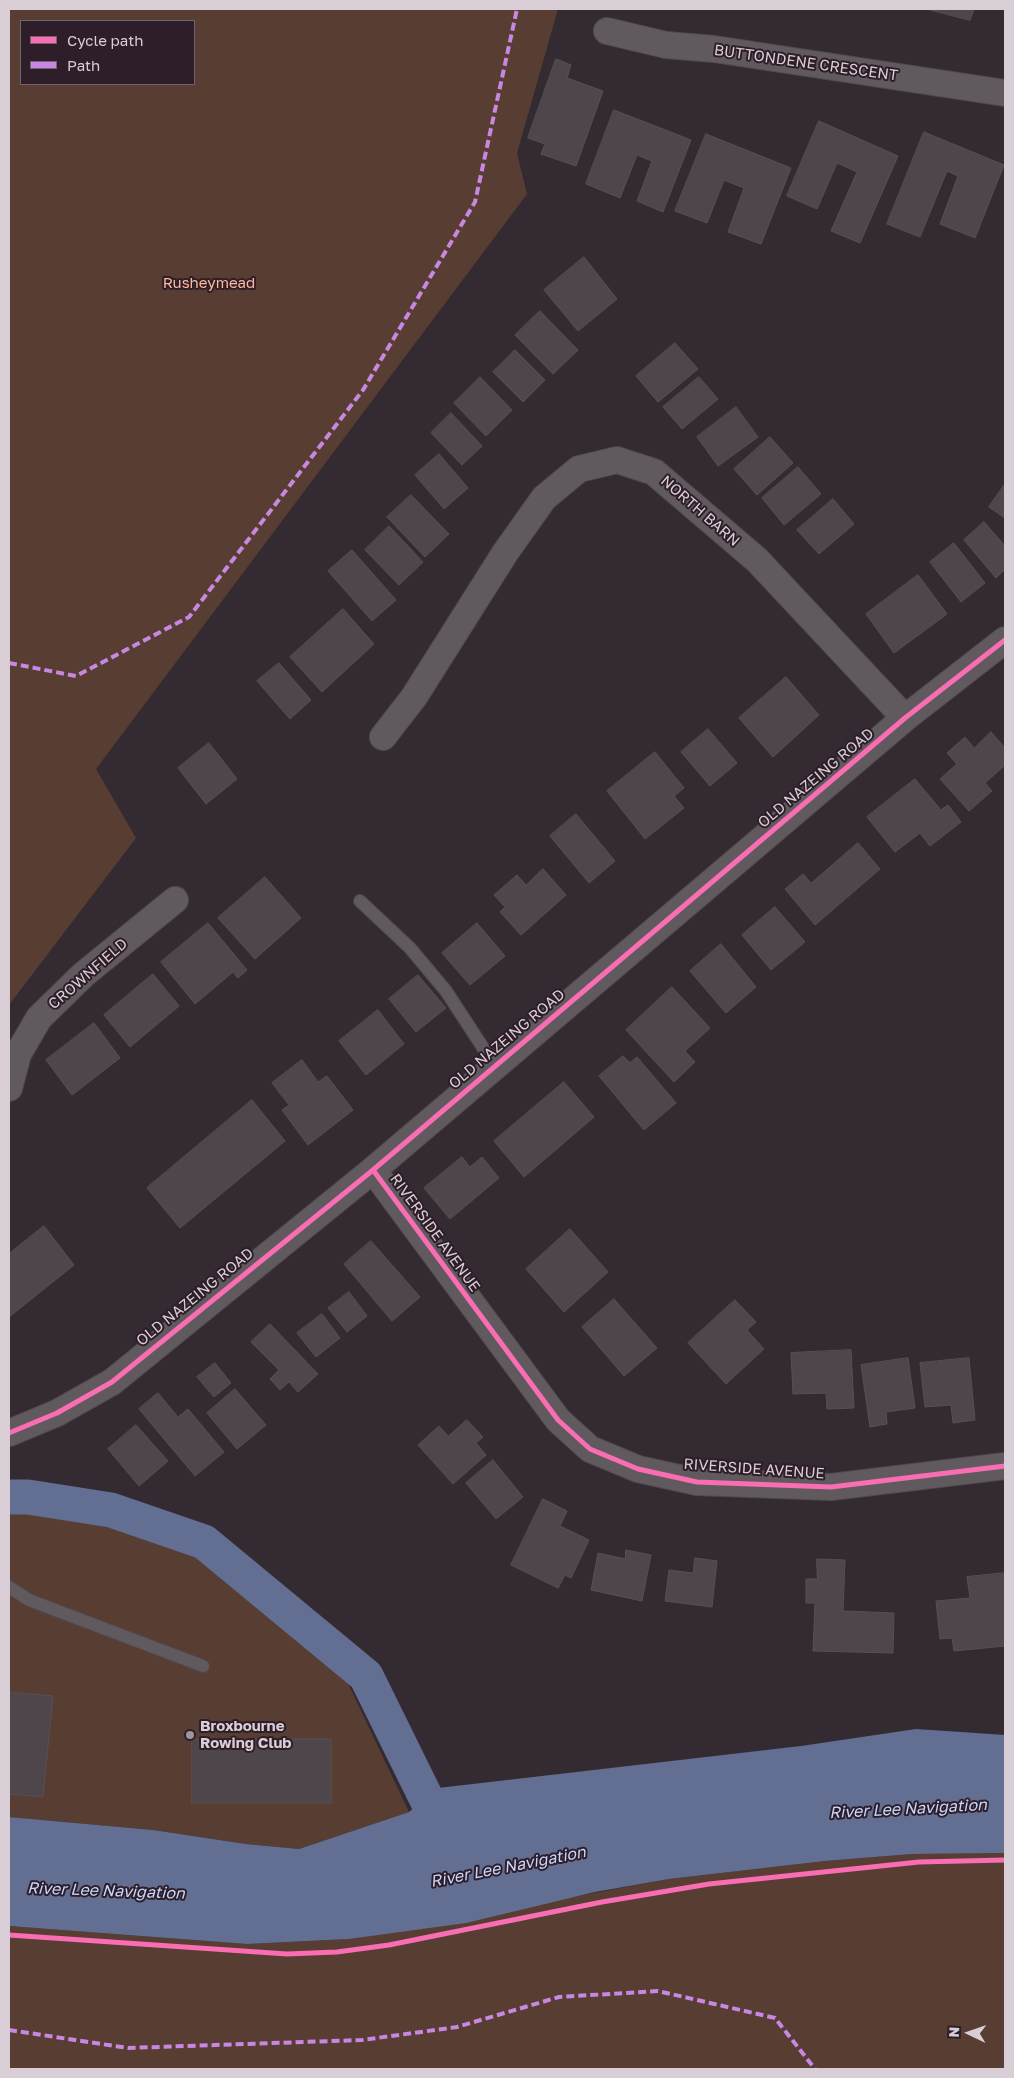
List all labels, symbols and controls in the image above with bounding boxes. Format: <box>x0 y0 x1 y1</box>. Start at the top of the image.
legend <box>20 20 195 85</box>
text: Cycle path <box>67 31 143 49</box>
street label: BUTTONDENE CRESCENT <box>713 41 899 85</box>
text: Path <box>67 56 100 74</box>
park label: Rusheymead <box>163 274 255 292</box>
street label: NORTH BARN <box>657 472 743 550</box>
street label: OLD NAZEING ROAD <box>754 724 878 832</box>
street label: CROWNFIELD <box>45 935 131 1013</box>
street label: OLD NAZEING ROAD <box>445 985 569 1093</box>
street label: RIVERSIDE AVENUE <box>386 1171 484 1295</box>
street label: OLD NAZEING ROAD <box>133 1244 257 1350</box>
street label: RIVERSIDE AVENUE <box>683 1455 825 1483</box>
place label: Broxbourne Rowing Club <box>200 1717 292 1752</box>
marker: Broxbourne Rowing Club <box>184 1729 196 1741</box>
water label: River Lee Navigation <box>829 1795 987 1823</box>
water label: River Lee Navigation <box>429 1843 587 1891</box>
water label: River Lee Navigation <box>27 1879 185 1903</box>
north arrow <box>944 2008 994 2058</box>
text: N <box>945 2026 962 2038</box>

